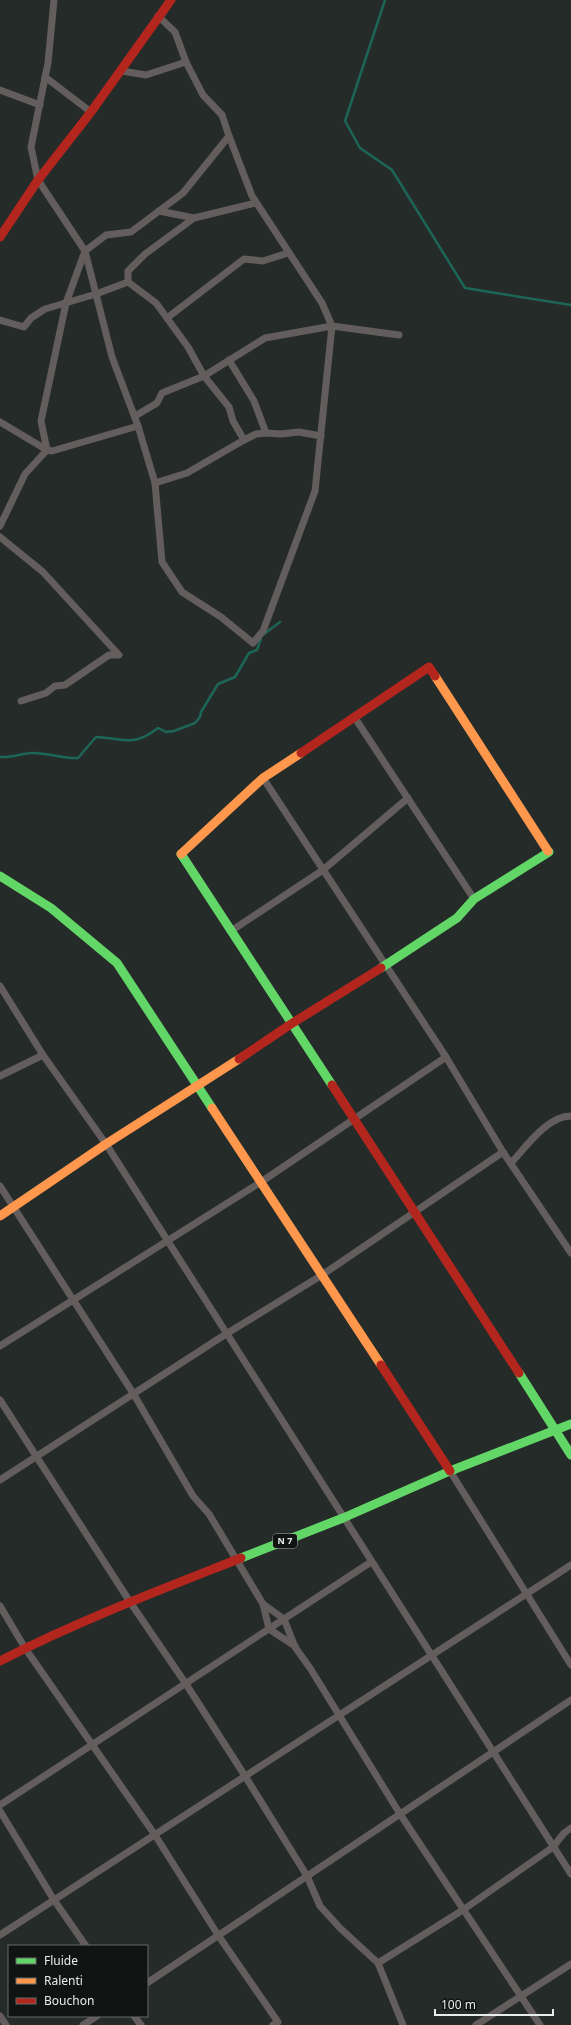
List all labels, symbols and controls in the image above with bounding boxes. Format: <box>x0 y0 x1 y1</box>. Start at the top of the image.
road number: N 7 <box>273 1534 297 1548</box>
legend <box>8 1945 148 2017</box>
text: Fluide <box>44 1952 78 1969</box>
text: Ralenti <box>44 1972 83 1989</box>
scale bar <box>435 1991 553 2017</box>
text: Bouchon <box>44 1992 94 2009</box>
text: 100 m <box>441 1996 476 2013</box>

